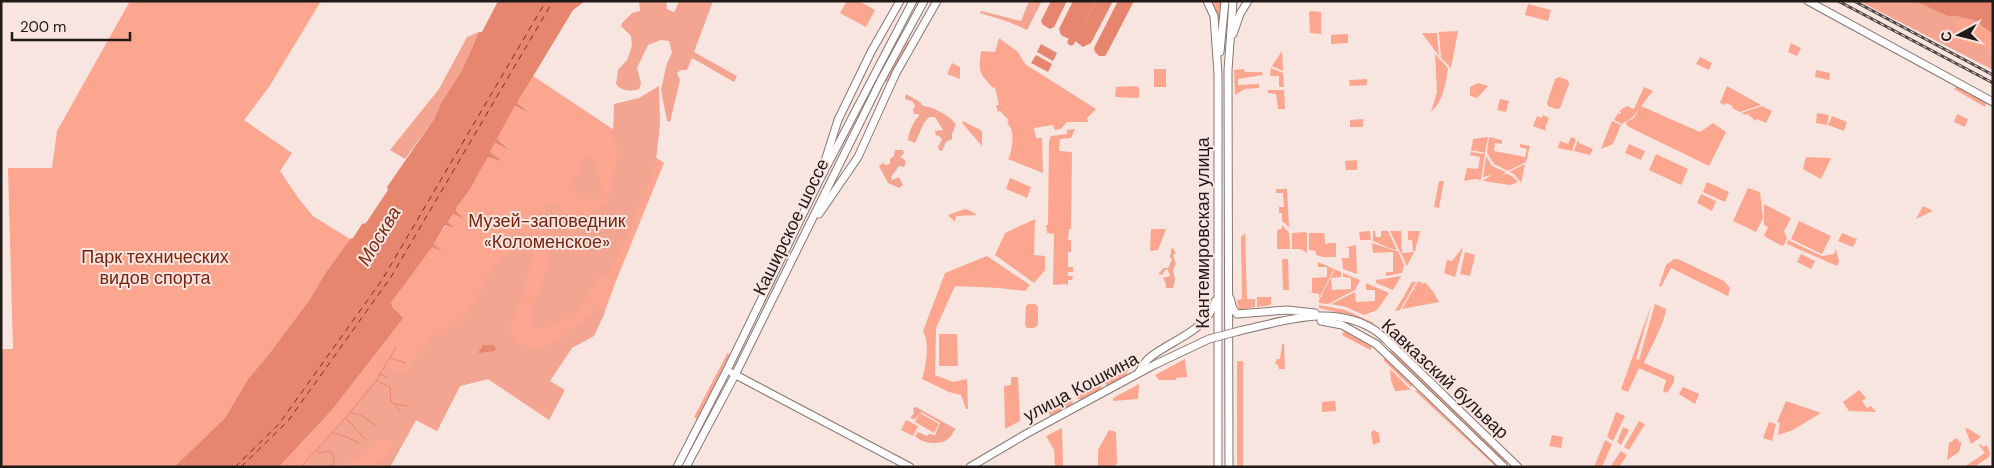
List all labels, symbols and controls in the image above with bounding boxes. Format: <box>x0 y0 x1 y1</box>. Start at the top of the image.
scale bar <box>12 10 130 42</box>
north arrow <box>1934 10 1984 60</box>
text: 200 m <box>20 17 66 37</box>
text: С <box>1937 30 1956 43</box>
street label: Кантемировская улица <box>1191 136 1215 329</box>
street label: Каширское шоссе <box>747 155 835 299</box>
water label: Москва <box>352 202 406 270</box>
park label: Музей-заповедник «Коломенское» <box>468 209 626 254</box>
park label: Парк технических видов спорта <box>81 245 229 290</box>
street label: Кавказский бульвар <box>1376 314 1514 444</box>
street label: улица Кошкина <box>1019 346 1144 427</box>

